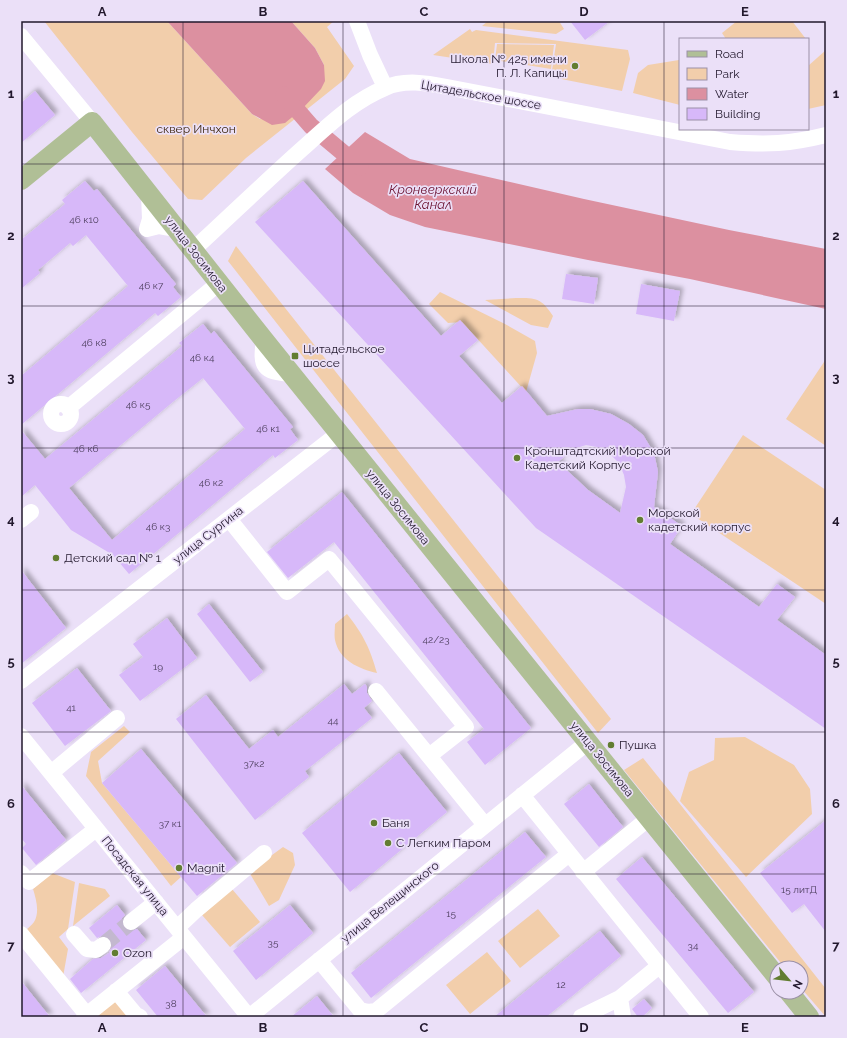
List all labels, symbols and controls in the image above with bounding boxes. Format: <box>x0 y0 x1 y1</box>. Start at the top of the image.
text: A <box>98 4 107 19</box>
text: B <box>259 4 268 19</box>
text: C <box>420 4 429 19</box>
text: D <box>579 4 589 19</box>
text: E <box>741 4 749 19</box>
legend <box>679 38 809 130</box>
text: Road <box>715 47 744 61</box>
place label: Школа № 425 имени П. Л. Капицы <box>450 52 567 80</box>
marker: Школа № 425 имени П. Л. Капицы <box>570 61 580 71</box>
text: Park <box>715 67 740 81</box>
street label: Цитадельское шоссе <box>420 78 542 112</box>
text: 1 <box>8 86 15 101</box>
text: 1 <box>833 86 840 101</box>
text: Water <box>715 87 749 101</box>
text: Building <box>715 107 761 121</box>
park label: сквер Инчхон <box>156 122 236 136</box>
water label: Кронверкский Канал <box>389 182 477 212</box>
street label: улица Зосимова <box>162 213 230 295</box>
house number: 46 к10 <box>69 214 99 225</box>
text: 2 <box>7 228 15 243</box>
text: 2 <box>832 228 840 243</box>
house number: 46 к7 <box>139 280 164 291</box>
house number: 46 к8 <box>81 337 107 348</box>
place label: Цитадельское шоссе <box>303 342 385 370</box>
marker: Цитадельское шоссе <box>290 351 300 361</box>
house number: 46 к4 <box>190 352 215 363</box>
text: 3 <box>7 370 15 385</box>
text: 3 <box>832 370 840 385</box>
house number: 46 к5 <box>126 399 151 410</box>
house number: 46 к1 <box>256 423 280 434</box>
house number: 46 к6 <box>73 443 99 454</box>
place label: Кронштадтский Морской Кадетский Корпус <box>525 444 671 472</box>
marker: Кронштадтский Морской Кадетский Корпус <box>512 453 522 463</box>
street label: улица Зосимова <box>363 466 433 548</box>
house number: 46 к2 <box>199 477 223 488</box>
street label: улица Сургина <box>170 503 246 567</box>
place label: Морской кадетский корпус <box>648 506 751 534</box>
text: 4 <box>7 512 15 527</box>
text: 4 <box>832 512 840 527</box>
marker: Морской кадетский корпус <box>635 515 645 525</box>
house number: 46 к3 <box>146 521 170 532</box>
place label: Детский сад № 1 <box>64 551 161 565</box>
marker: Детский сад № 1 <box>51 553 61 563</box>
house number: 42/23 <box>422 634 450 645</box>
text: 5 <box>7 654 15 669</box>
text: 5 <box>832 654 840 669</box>
house number: 19 <box>153 661 163 672</box>
house number: 41 <box>66 702 77 713</box>
house number: 44 <box>328 715 339 726</box>
street label: улица Зосимова <box>567 718 637 800</box>
place label: Пушка <box>619 738 656 752</box>
marker: Пушка <box>606 740 616 750</box>
house number: 37к2 <box>243 758 265 769</box>
text: 6 <box>7 796 15 811</box>
text: 6 <box>832 796 840 811</box>
place label: Баня <box>382 816 410 830</box>
house number: 37 к1 <box>159 818 182 829</box>
marker: Баня <box>369 818 379 828</box>
street label: Посадская улица <box>99 833 171 919</box>
place label: С Легким Паром <box>396 836 491 850</box>
marker: С Легким Паром <box>383 838 393 848</box>
street label: улица Велещинского <box>338 858 442 946</box>
place label: Magnit <box>187 861 225 875</box>
marker: Magnit <box>174 863 184 873</box>
house number: 15 литД <box>781 884 818 895</box>
house number: 15 <box>446 908 456 919</box>
house number: 35 <box>268 937 279 948</box>
text: 7 <box>7 938 15 953</box>
text: 7 <box>832 938 840 953</box>
house number: 34 <box>688 940 699 951</box>
place label: Ozon <box>123 946 152 960</box>
marker: Ozon <box>110 948 120 958</box>
north arrow <box>769 960 809 1000</box>
text: N <box>790 978 805 991</box>
house number: 12 <box>556 979 566 990</box>
house number: 38 <box>165 998 177 1009</box>
text: A <box>98 1020 107 1035</box>
text: B <box>259 1020 268 1035</box>
text: C <box>420 1020 429 1035</box>
text: D <box>579 1020 589 1035</box>
text: E <box>741 1020 749 1035</box>

